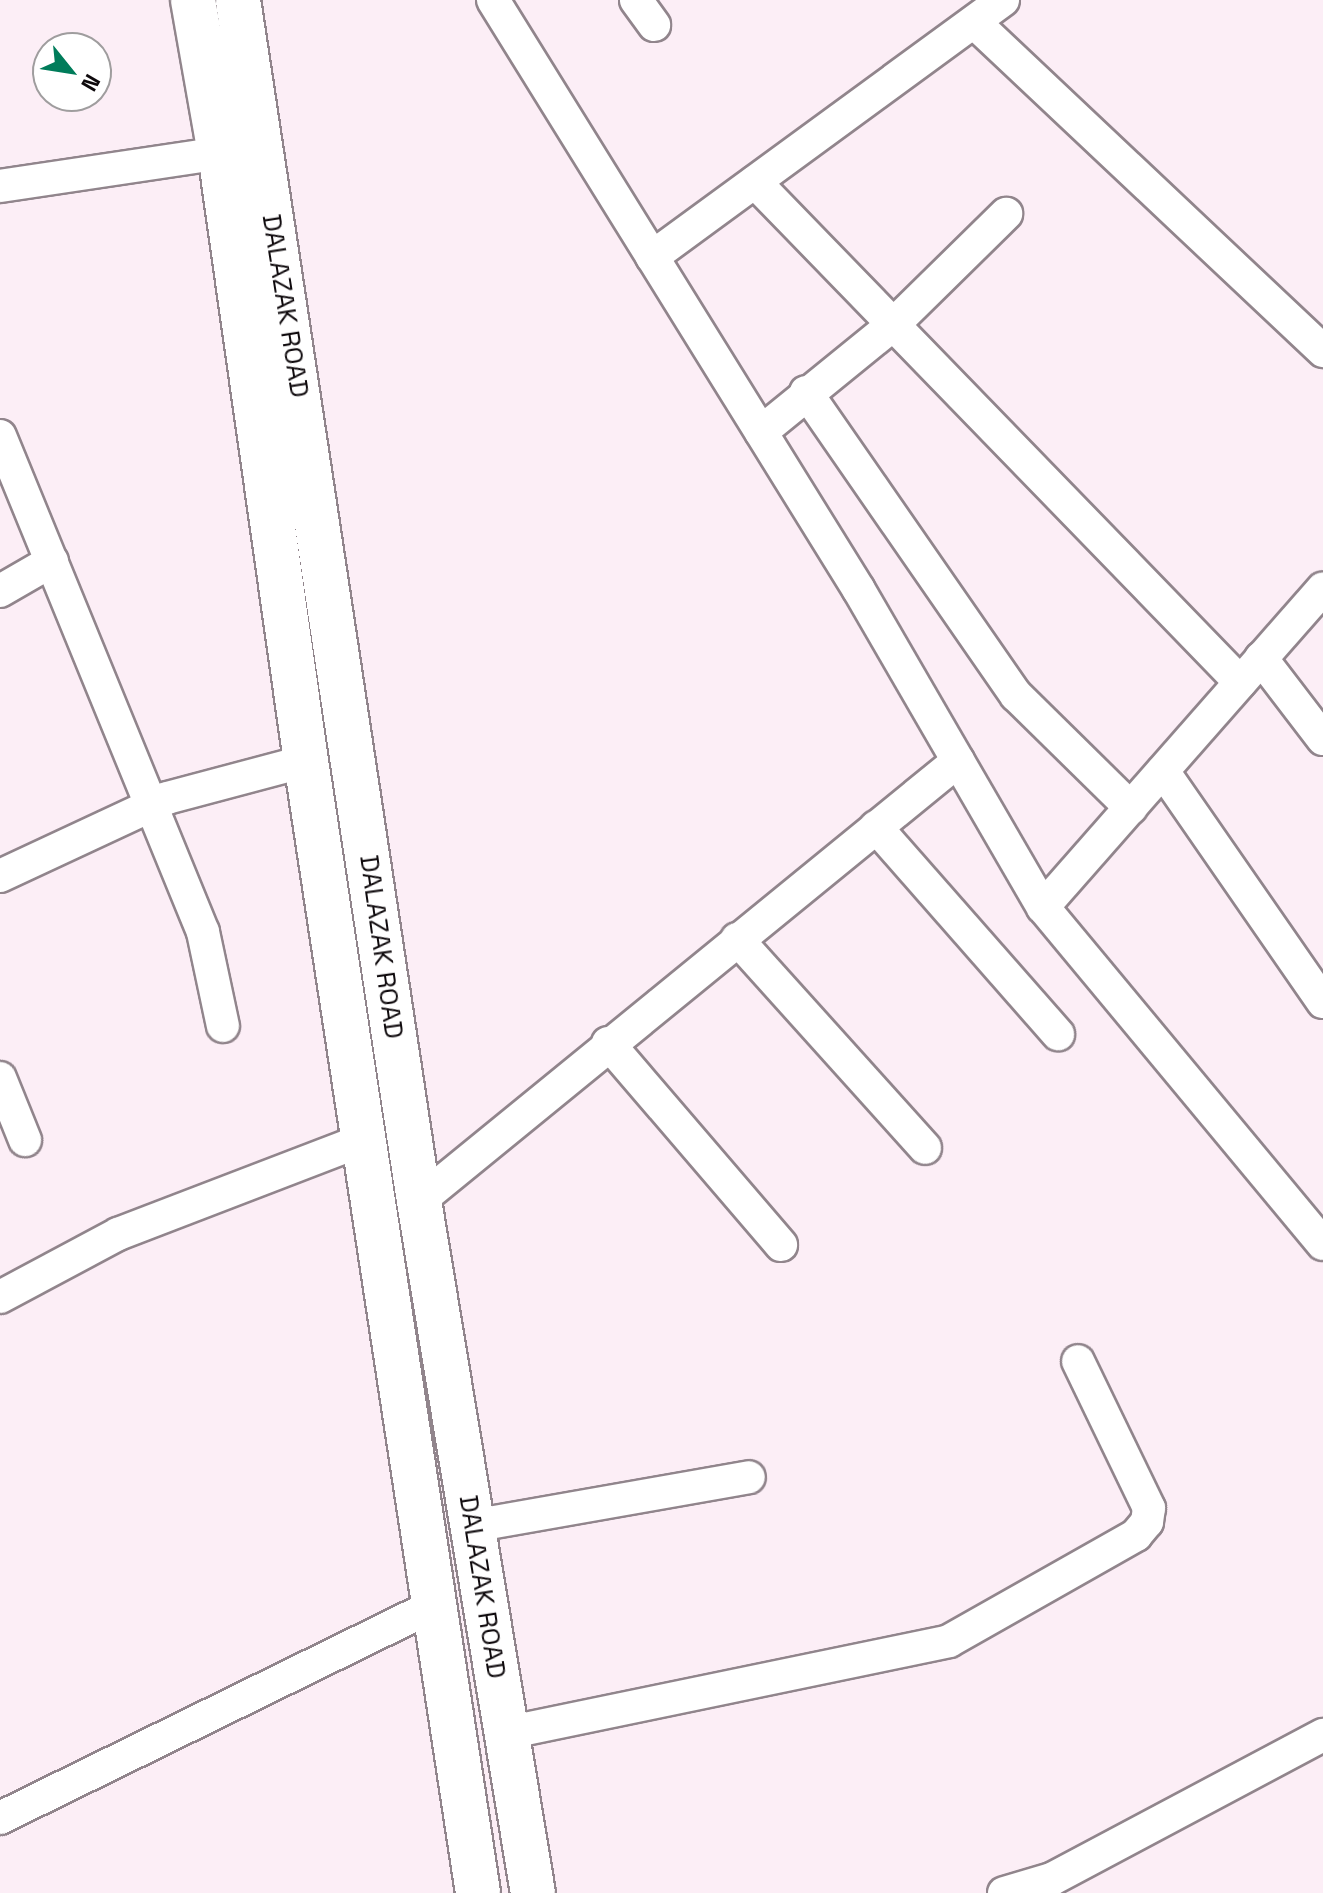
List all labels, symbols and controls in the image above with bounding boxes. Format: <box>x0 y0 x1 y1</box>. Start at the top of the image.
north arrow <box>32 32 112 112</box>
text: N <box>75 70 107 96</box>
street label: DALAZAK ROAD <box>255 212 315 400</box>
street label: DALAZAK ROAD <box>353 853 409 1041</box>
street label: DALAZAK ROAD <box>452 1493 512 1681</box>

